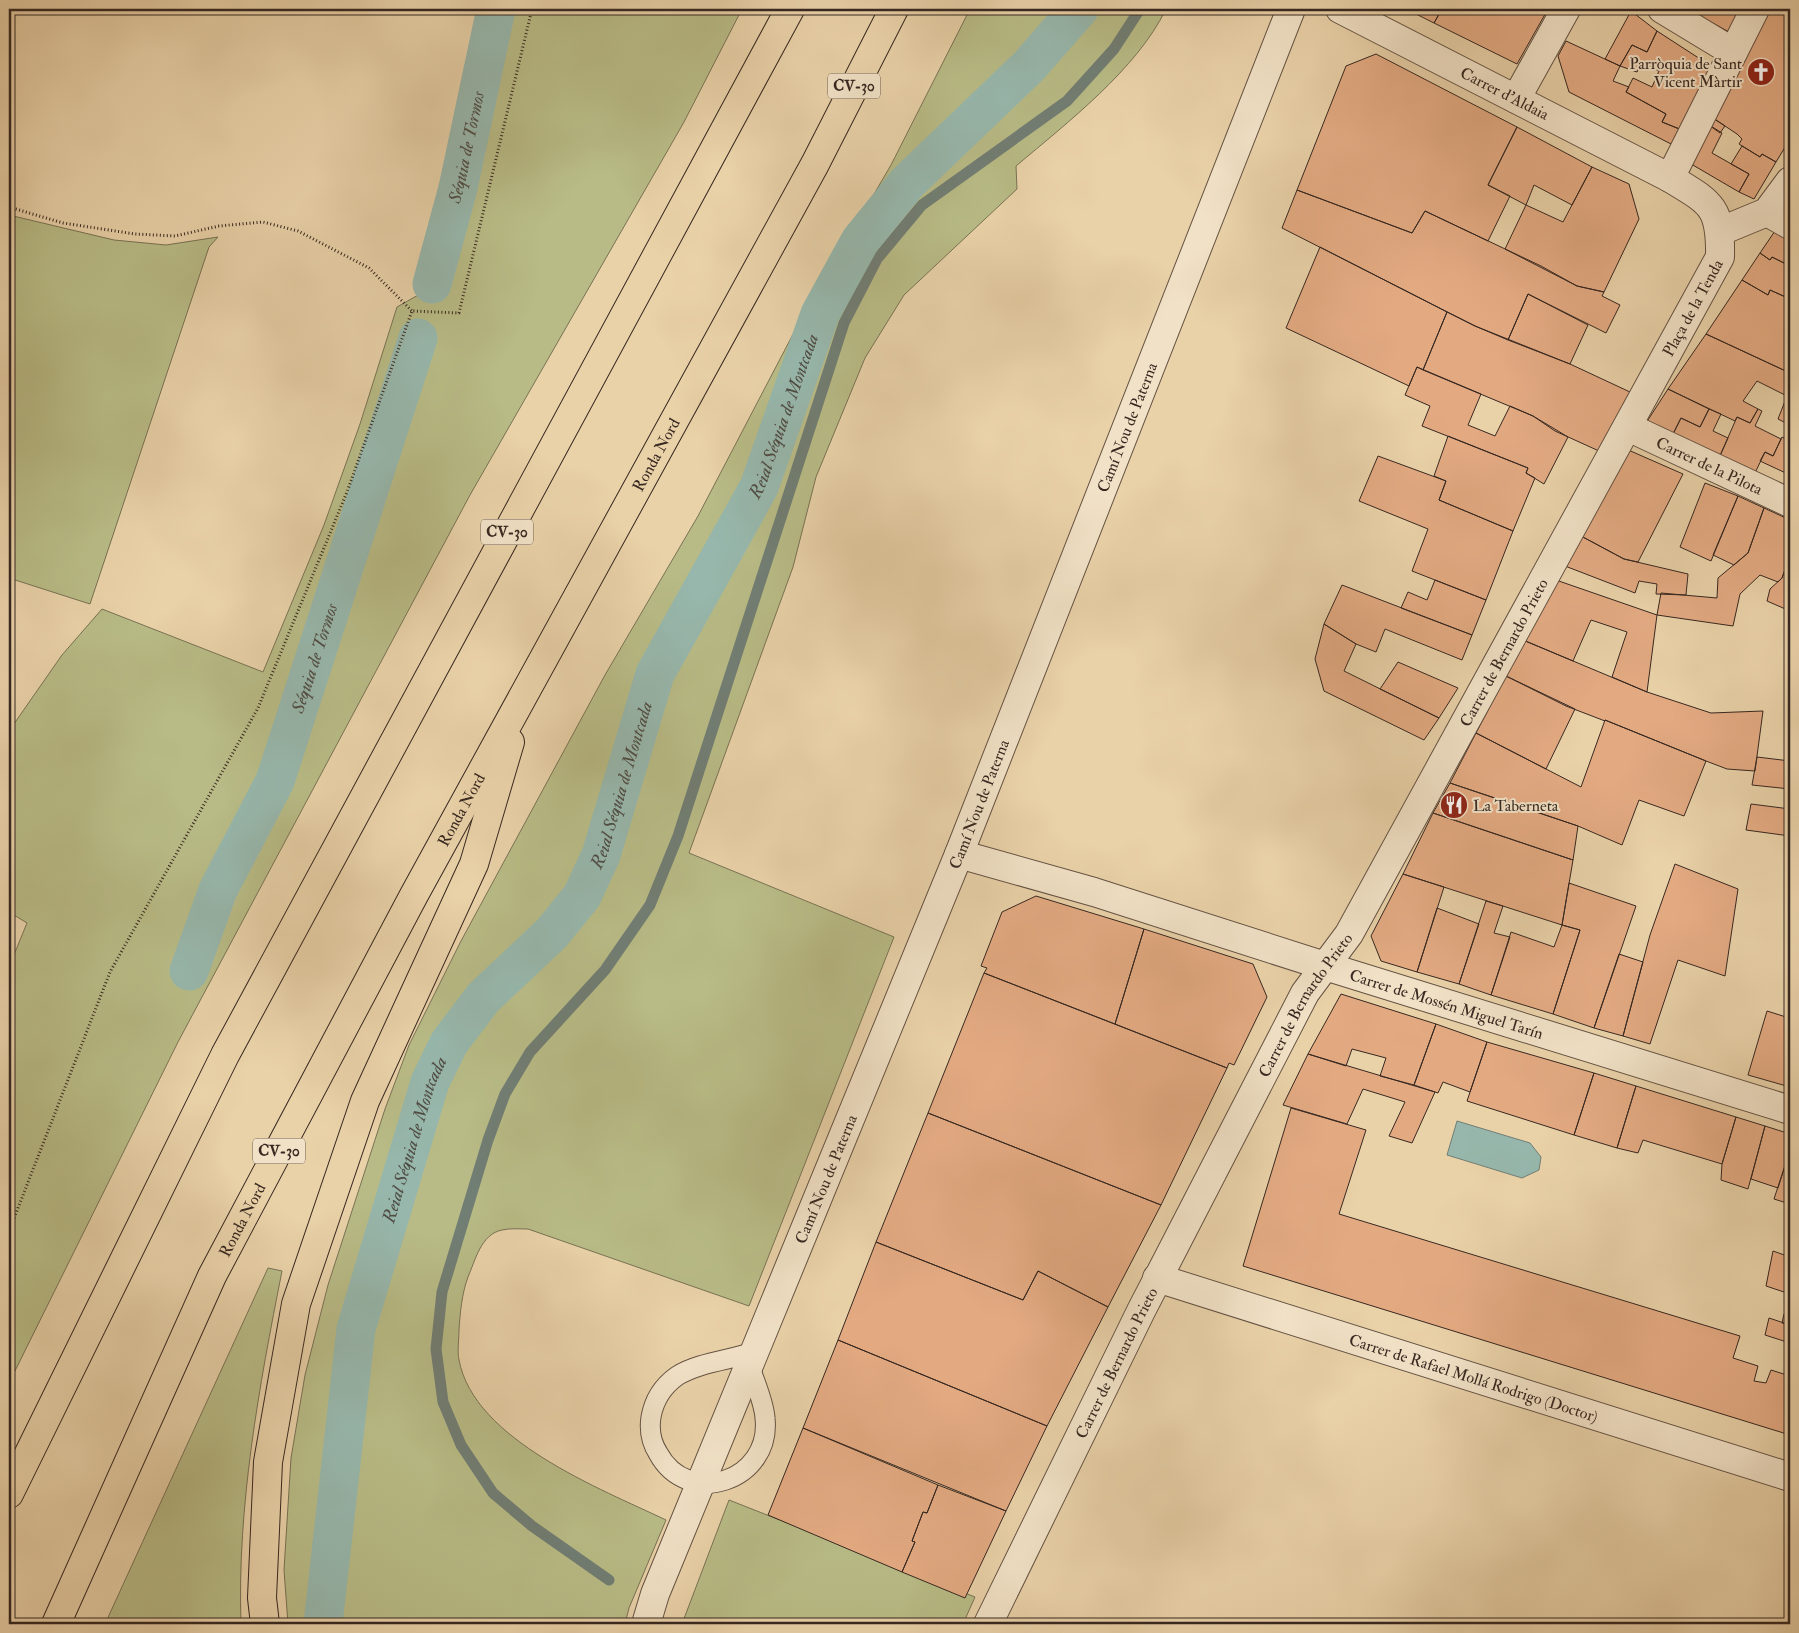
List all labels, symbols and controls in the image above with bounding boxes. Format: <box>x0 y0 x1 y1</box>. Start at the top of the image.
place label: Parròquia de Sant Vicent Màrtir <box>1629 54 1742 92</box>
church icon: Parròquia de Sant Vicent Màrtir <box>1746 57 1776 87</box>
street label: Carrer d'Aldaia <box>1457 63 1553 125</box>
road number: CV-30 <box>828 74 880 98</box>
water label: Séquia de Tormos <box>443 88 490 207</box>
street label: Plaça de la Tenda <box>1658 256 1728 360</box>
water label: Reial Séquia de Montcada <box>743 331 824 504</box>
street label: Camí Nou de Paterna <box>1093 359 1162 495</box>
street label: Ronda Nord <box>628 415 685 495</box>
street label: Carrer de la Pilota <box>1653 433 1766 500</box>
road number: CV-30 <box>481 520 533 544</box>
street label: Carrer de Bernardo Prieto <box>1456 575 1553 730</box>
water label: Séquia de Tormos <box>286 600 344 717</box>
water label: Reial Séquia de Montcada <box>585 699 658 873</box>
street label: Camí Nou de Paterna <box>945 736 1014 872</box>
street label: Ronda Nord <box>434 770 490 850</box>
restaurant icon: La Taberneta <box>1439 790 1469 820</box>
place label: La Taberneta <box>1473 796 1559 816</box>
street label: Carrer de Bernardo Prieto <box>1254 929 1357 1081</box>
street label: Carrer de Mossén Miguel Tarín <box>1347 965 1545 1044</box>
water label: Reial Séquia de Montcada <box>377 1053 453 1227</box>
street label: Camí Nou de Paterna <box>791 1111 862 1247</box>
road number: CV-30 <box>253 1138 305 1164</box>
street label: Ronda Nord <box>215 1180 270 1260</box>
street label: Carrer de Bernardo Prieto <box>1071 1284 1163 1442</box>
street label: Carrer de Rafael Mollá Rodrigo (Doctor) <box>1346 1330 1600 1427</box>

